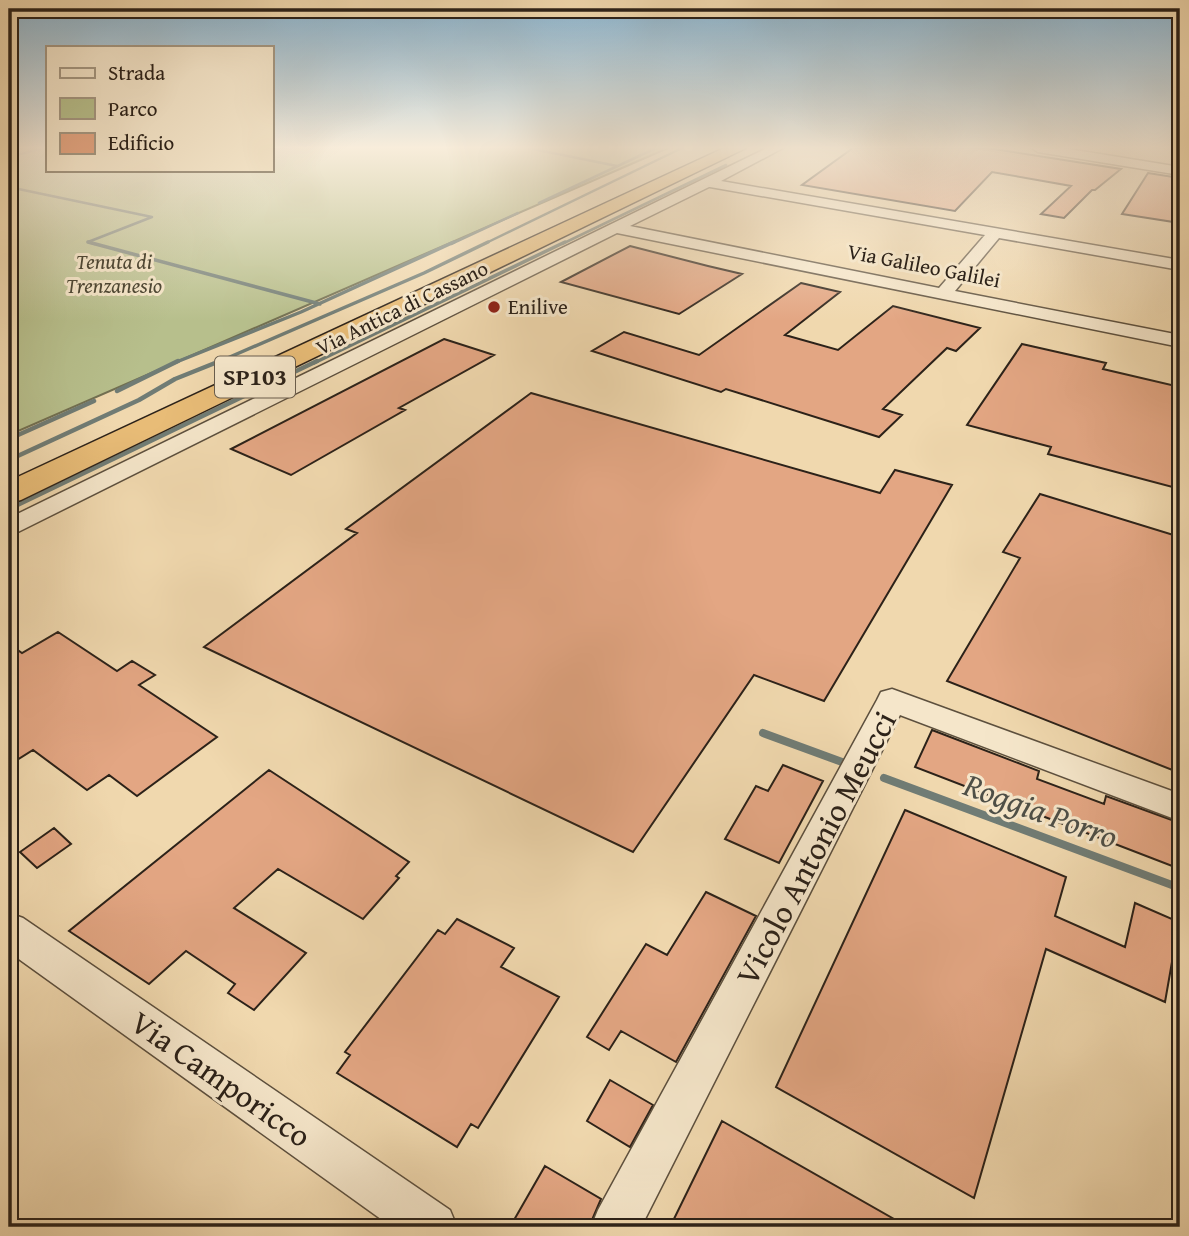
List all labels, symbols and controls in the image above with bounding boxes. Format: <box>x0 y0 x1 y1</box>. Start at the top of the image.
legend <box>46 46 273 172</box>
text: Strada <box>108 57 165 88</box>
text: Parco <box>108 93 158 124</box>
text: Edificio <box>108 127 174 158</box>
street label: Via Galileo Galilei <box>845 235 1003 296</box>
park label: Tenuta di Trenzanesio <box>66 246 162 301</box>
street label: Via Antica di Cassano <box>310 252 493 363</box>
place label: Enilive <box>508 291 568 322</box>
marker: Enilive <box>486 299 502 315</box>
road number: SP103 <box>215 356 295 398</box>
street label: Vicolo Antonio Meucci <box>723 702 908 993</box>
water label: Roggia Porro <box>956 760 1125 860</box>
street label: Via Camporicco <box>121 999 321 1158</box>

